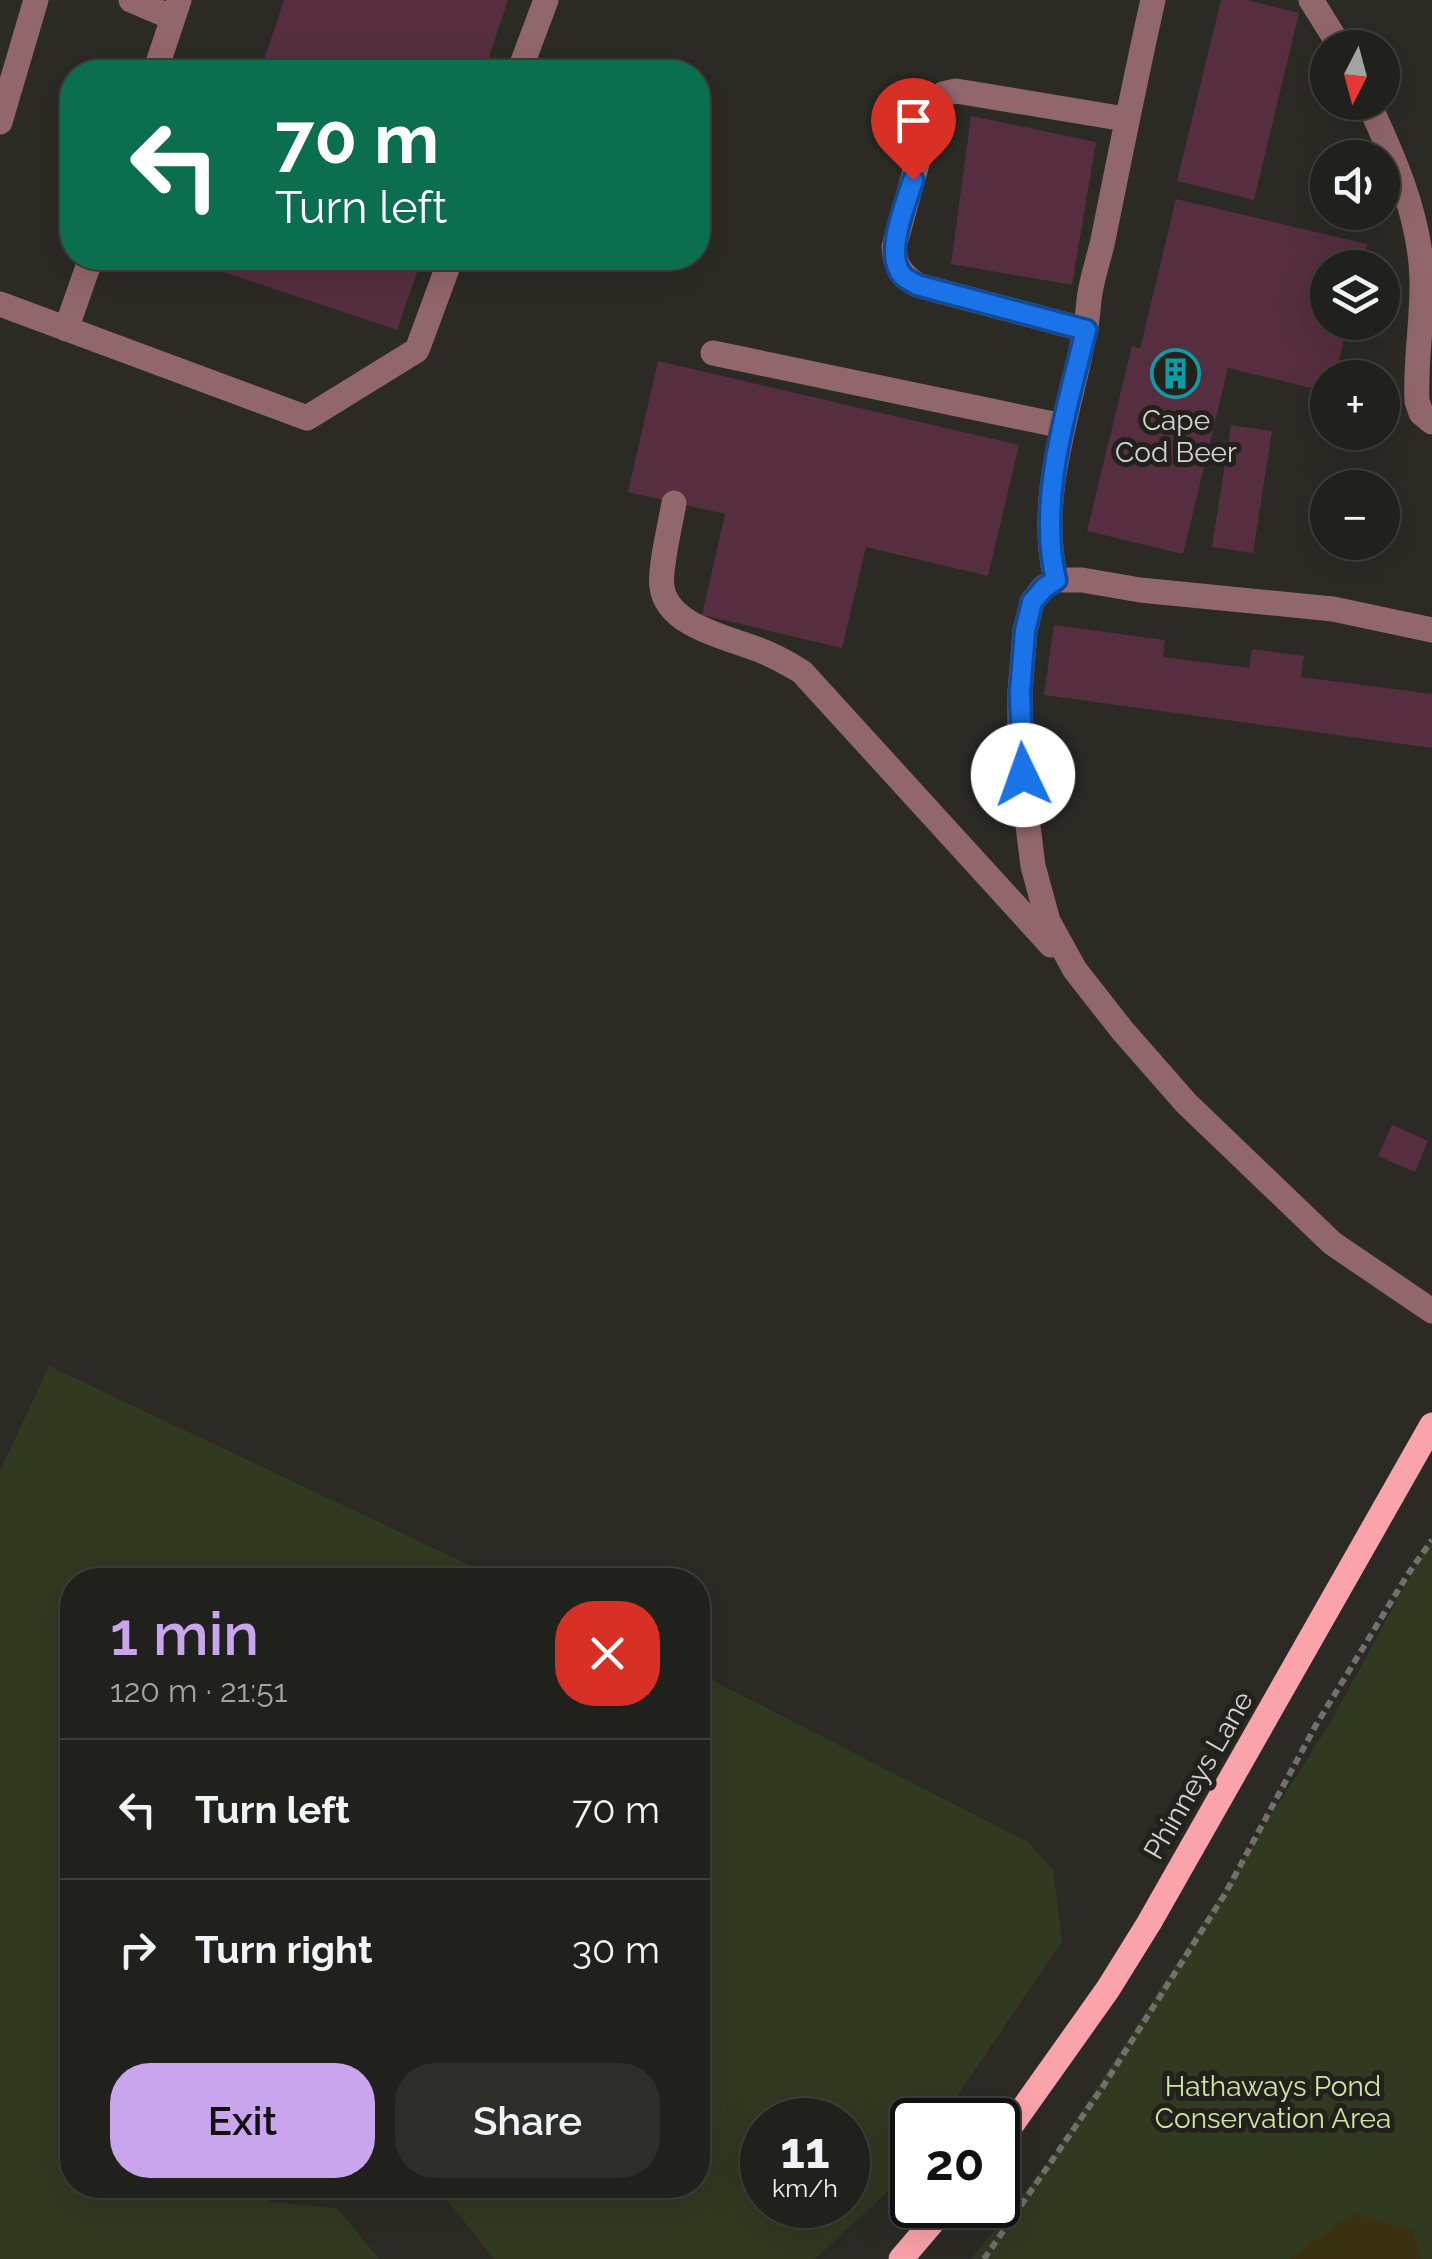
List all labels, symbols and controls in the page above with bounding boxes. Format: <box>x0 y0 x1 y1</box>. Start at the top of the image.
north arrow <box>1310 30 1400 120</box>
map controls <box>1310 30 1400 560</box>
pin <box>871 78 956 181</box>
icon: arrive <box>886 93 941 148</box>
text: 70 m <box>275 97 439 179</box>
icon: left <box>110 100 240 230</box>
button: sound <box>1310 140 1400 230</box>
text: Turn left <box>275 181 447 234</box>
button: layers <box>1310 250 1400 340</box>
building icon: Cape Cod Beer <box>1150 347 1202 399</box>
button: + <box>1310 360 1400 450</box>
place label: Cape Cod Beer <box>1115 404 1237 469</box>
button: − <box>1310 470 1400 560</box>
position arrow <box>971 723 1075 827</box>
text: 1 min <box>110 1599 259 1669</box>
button: close <box>555 1601 660 1706</box>
text: 120 m · 21:51 <box>110 1672 287 1709</box>
street label: Phinneys Lane <box>1137 1685 1260 1865</box>
icon: left <box>110 1782 165 1837</box>
text: Turn left <box>195 1787 350 1832</box>
text: 70 m <box>572 1787 660 1832</box>
icon: right <box>110 1922 165 1977</box>
text: Turn right <box>195 1927 372 1972</box>
text: 30 m <box>572 1927 660 1972</box>
button: Exit <box>110 2063 375 2178</box>
button: Share <box>395 2063 660 2178</box>
park label: Hathaways Pond Conservation Area <box>1155 2070 1391 2135</box>
speed limit sign: 20 <box>890 2098 1020 2228</box>
text: 11 <box>780 2121 830 2180</box>
text: km/h <box>772 2173 838 2203</box>

